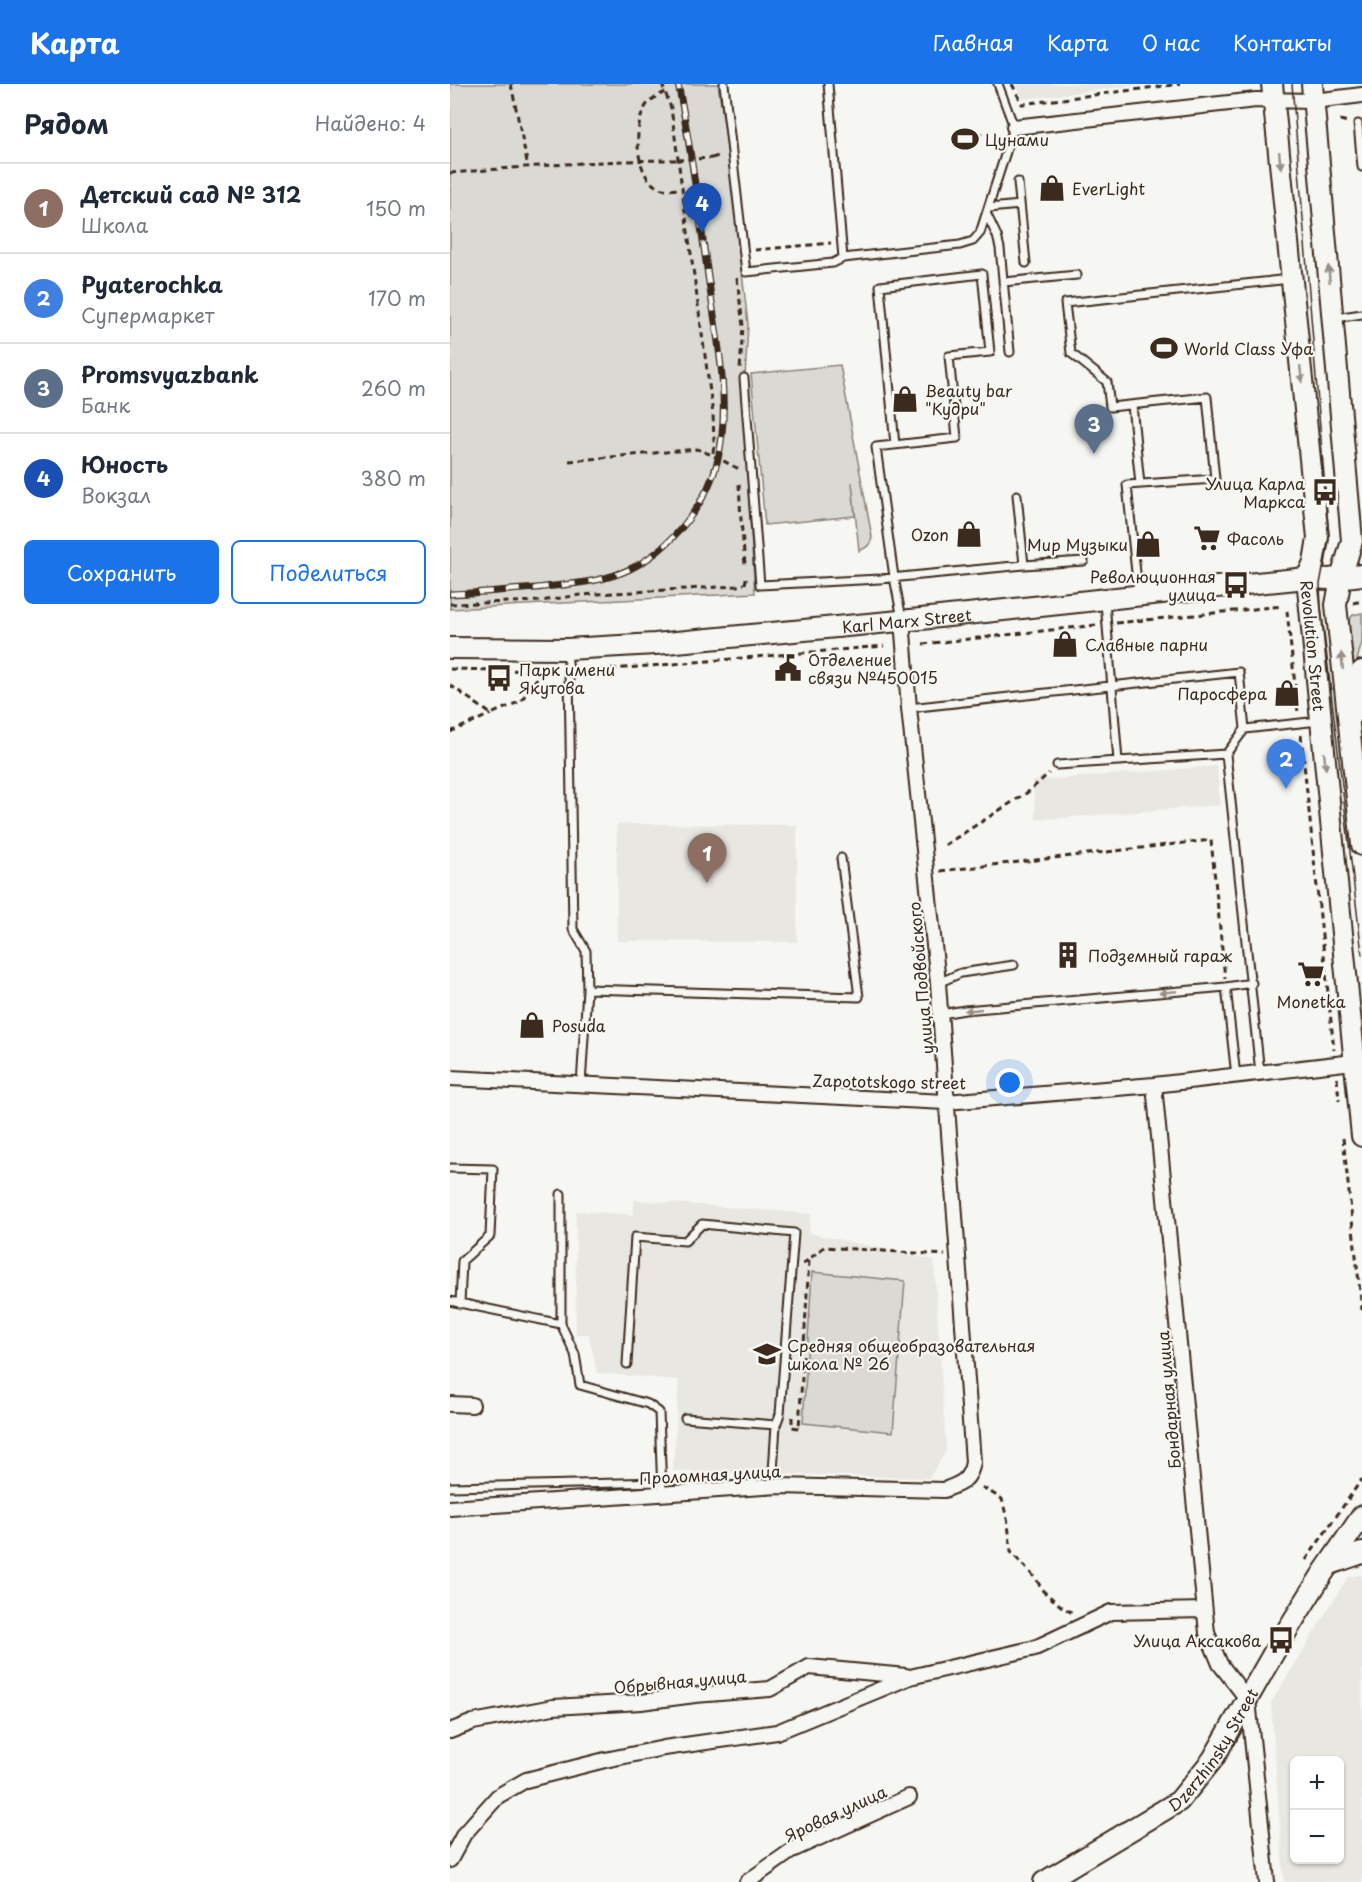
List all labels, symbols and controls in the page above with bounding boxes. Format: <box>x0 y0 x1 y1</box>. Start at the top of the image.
text: Карта <box>30 21 120 64</box>
text: Главная <box>933 26 1014 58</box>
text: Карта <box>1047 26 1109 58</box>
text: О нас <box>1142 26 1200 58</box>
text: Контакты <box>1233 26 1332 58</box>
text: Рядом <box>24 104 109 143</box>
text: Найдено: 4 <box>315 108 426 138</box>
sports icon: Цунами <box>950 124 980 154</box>
place label: Цунами <box>985 127 1049 151</box>
one-way arrow <box>1275 150 1285 169</box>
shop icon: EverLight <box>1037 173 1067 203</box>
place label: EverLight <box>1072 176 1145 200</box>
text: Детский сад № 312 <box>81 177 301 210</box>
pin: 4 <box>682 184 722 233</box>
text: 1 <box>39 193 48 223</box>
text: 150 m <box>366 193 426 223</box>
text: Школа <box>81 210 148 240</box>
one-way arrow <box>1324 264 1334 283</box>
text: Pyaterochka <box>81 267 223 300</box>
text: 2 <box>36 283 51 313</box>
text: 170 m <box>368 283 426 313</box>
text: Супермаркет <box>81 300 214 330</box>
sports icon: World Class Уфа <box>1149 333 1179 363</box>
place label: World Class Уфа <box>1184 336 1313 360</box>
text: Promsvyazbank <box>81 357 259 390</box>
one-way arrow <box>1296 365 1306 384</box>
text: 3 <box>37 373 50 403</box>
text: 260 m <box>361 373 426 403</box>
place label: Beauty bar "Кудри" <box>925 378 1013 420</box>
shop icon: Beauty bar "Кудри" <box>890 384 920 414</box>
text: Банк <box>81 390 130 420</box>
pin: 3 <box>1074 404 1114 454</box>
text: Юность <box>81 447 168 480</box>
text: 4 <box>37 463 50 493</box>
text: 380 m <box>360 463 426 493</box>
place label: Улица Карла Маркса <box>1205 471 1305 513</box>
bus stop icon: Улица Карла Маркса <box>1310 477 1340 507</box>
text: Вокзал <box>81 480 151 510</box>
shop icon: Ozon <box>954 519 984 549</box>
place label: Ozon <box>911 522 949 546</box>
supermarket icon: Фасоль <box>1192 523 1222 553</box>
place label: Фасоль <box>1227 526 1284 550</box>
shop icon: Мир Музыки <box>1133 529 1163 559</box>
place label: Мир Музыки <box>1027 532 1128 556</box>
button: Сохранить <box>24 540 219 604</box>
button: Поделиться <box>231 540 426 604</box>
place label: Революционная улица <box>1090 564 1216 606</box>
bus stop icon: Революционная улица <box>1221 570 1251 600</box>
street label: Revolution Street <box>1295 579 1332 712</box>
street label: Karl Marx Street <box>841 602 973 638</box>
shop icon: Славные парни <box>1050 629 1080 659</box>
place label: Славные парни <box>1085 632 1208 656</box>
place label: Отделение связи №450015 <box>808 647 938 689</box>
one-way arrow <box>1337 652 1347 671</box>
public building icon: Отделение связи №450015 <box>773 653 803 683</box>
place label: Парк имени Якутова <box>519 657 615 699</box>
bus stop icon: Парк имени Якутова <box>484 663 514 693</box>
shop icon: Паросфера <box>1272 678 1302 708</box>
place label: Паросфера <box>1177 681 1267 705</box>
pin: 2 <box>1266 740 1306 789</box>
one-way arrow <box>1320 752 1330 771</box>
pin: 1 <box>688 834 726 883</box>
street label: улица Подвойского <box>901 901 939 1055</box>
building icon: Подземный гараж <box>1053 940 1083 970</box>
place label: Подземный гараж <box>1088 943 1233 967</box>
supermarket icon: Monetka <box>1296 959 1326 989</box>
one-way arrow <box>1158 987 1177 997</box>
place label: Monetka <box>1277 989 1345 1013</box>
one-way arrow <box>964 1005 983 1015</box>
shop icon: Posuda <box>517 1010 547 1040</box>
place label: Posuda <box>552 1013 606 1037</box>
street label: Zapototskogo street <box>812 1068 967 1094</box>
your location <box>995 1068 1024 1097</box>
street label: Бондарная улица <box>1150 1330 1186 1470</box>
place label: Средняя общеобразовательная школа № 26 <box>787 1333 1035 1375</box>
school or university icon: Средняя общеобразовательная школа № 26 <box>752 1339 782 1369</box>
street label: Проломная улица <box>638 1458 782 1490</box>
bus stop icon: Улица Аксакова <box>1266 1625 1296 1655</box>
place label: Улица Аксакова <box>1133 1628 1261 1652</box>
street label: Обрывная улица <box>613 1663 747 1699</box>
street label: Dzerzhinsky Street <box>1163 1683 1264 1817</box>
map controls <box>1290 1756 1344 1864</box>
button: + <box>1290 1756 1344 1810</box>
street label: Яровая улица <box>780 1779 890 1847</box>
button: − <box>1290 1810 1344 1864</box>

